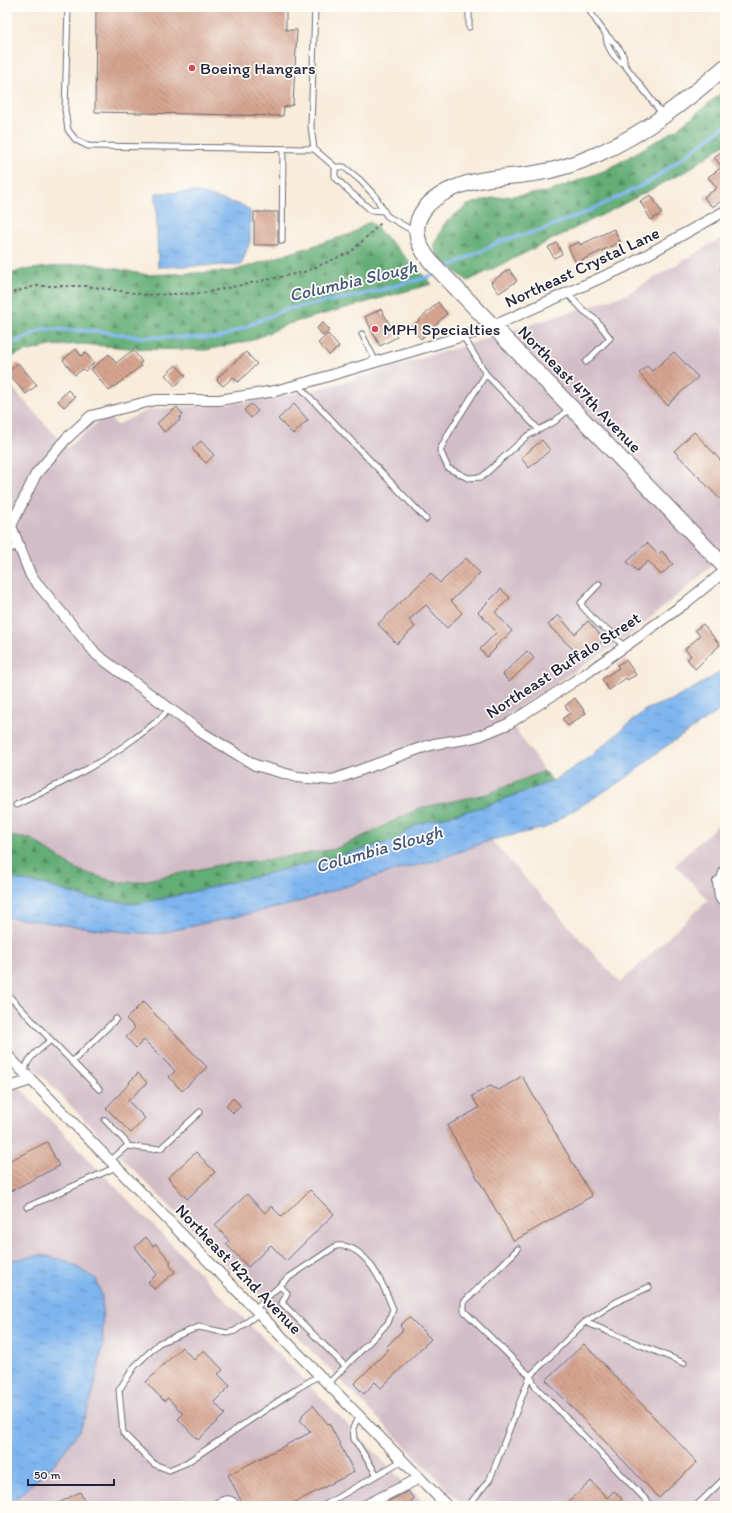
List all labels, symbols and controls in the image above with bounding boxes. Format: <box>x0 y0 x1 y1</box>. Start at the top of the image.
place label: Boeing Hangars <box>200 58 316 78</box>
marker: Boeing Hangars <box>187 63 197 73</box>
street label: Northeast Crystal Lane <box>502 222 662 312</box>
water label: Columbia Slough <box>287 255 420 306</box>
place label: MPH Specialties <box>383 319 500 339</box>
street label: Northeast 47th Avenue <box>514 321 646 457</box>
marker: MPH Specialties <box>370 324 380 334</box>
street label: Northeast Buffalo Street <box>482 608 644 722</box>
water label: Columbia Slough <box>313 820 445 878</box>
street label: Northeast 42nd Avenue <box>172 1200 306 1338</box>
scale bar <box>28 1461 114 1487</box>
text: 50 m <box>34 1468 60 1482</box>

